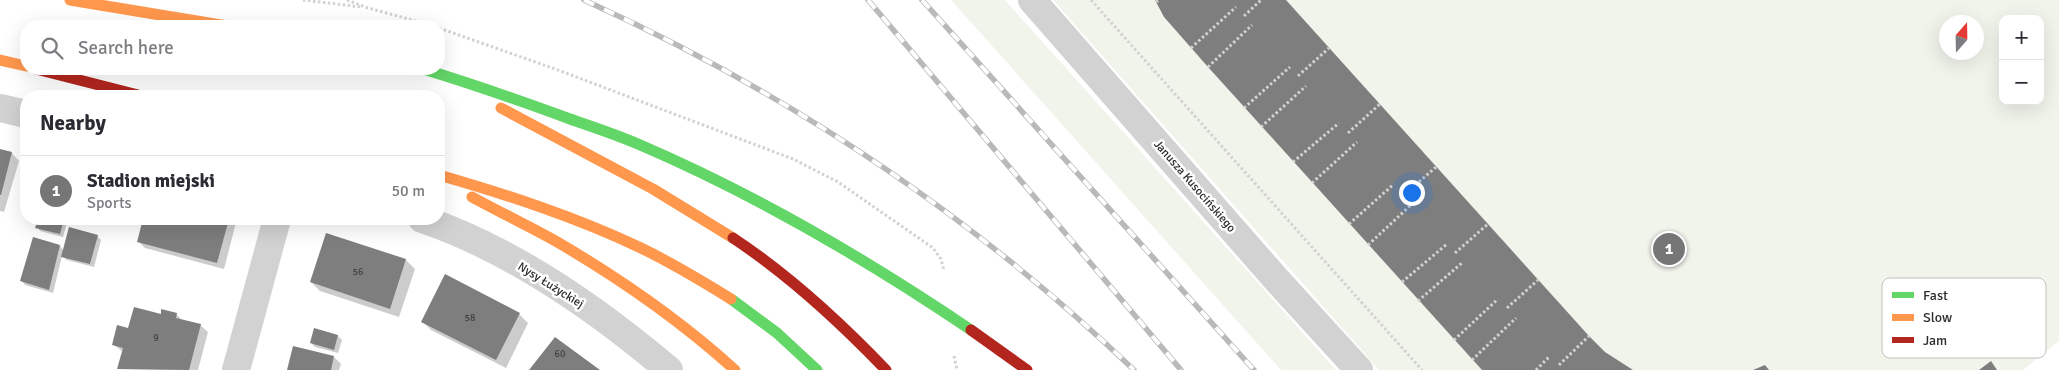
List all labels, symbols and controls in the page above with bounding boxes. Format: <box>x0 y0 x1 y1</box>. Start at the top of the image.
north arrow <box>1939 15 1984 60</box>
map controls <box>1999 15 2044 105</box>
button: + <box>1999 15 2044 60</box>
search box <box>20 20 445 75</box>
icon: search <box>38 34 66 62</box>
text: Search here <box>78 36 174 60</box>
button: − <box>1999 60 2044 105</box>
text: Nearby <box>40 110 106 136</box>
street label: Janusza Kusocińskiego <box>1151 137 1239 235</box>
text: Stadion miejski <box>87 169 215 193</box>
your location <box>1399 180 1425 206</box>
text: 1 <box>52 181 60 201</box>
text: 50 m <box>391 181 425 201</box>
text: Sports <box>87 193 132 213</box>
pin: 1 <box>1653 230 1685 268</box>
street label: Nysy Łużyckiej <box>515 259 586 312</box>
house number: 56 <box>353 266 363 278</box>
legend <box>1882 278 2046 358</box>
text: Fast <box>1923 287 1948 304</box>
text: Slow <box>1923 309 1952 326</box>
house number: 58 <box>465 312 475 324</box>
house number: 9 <box>153 332 159 344</box>
text: Jam <box>1923 332 1947 349</box>
house number: 60 <box>555 348 565 360</box>

